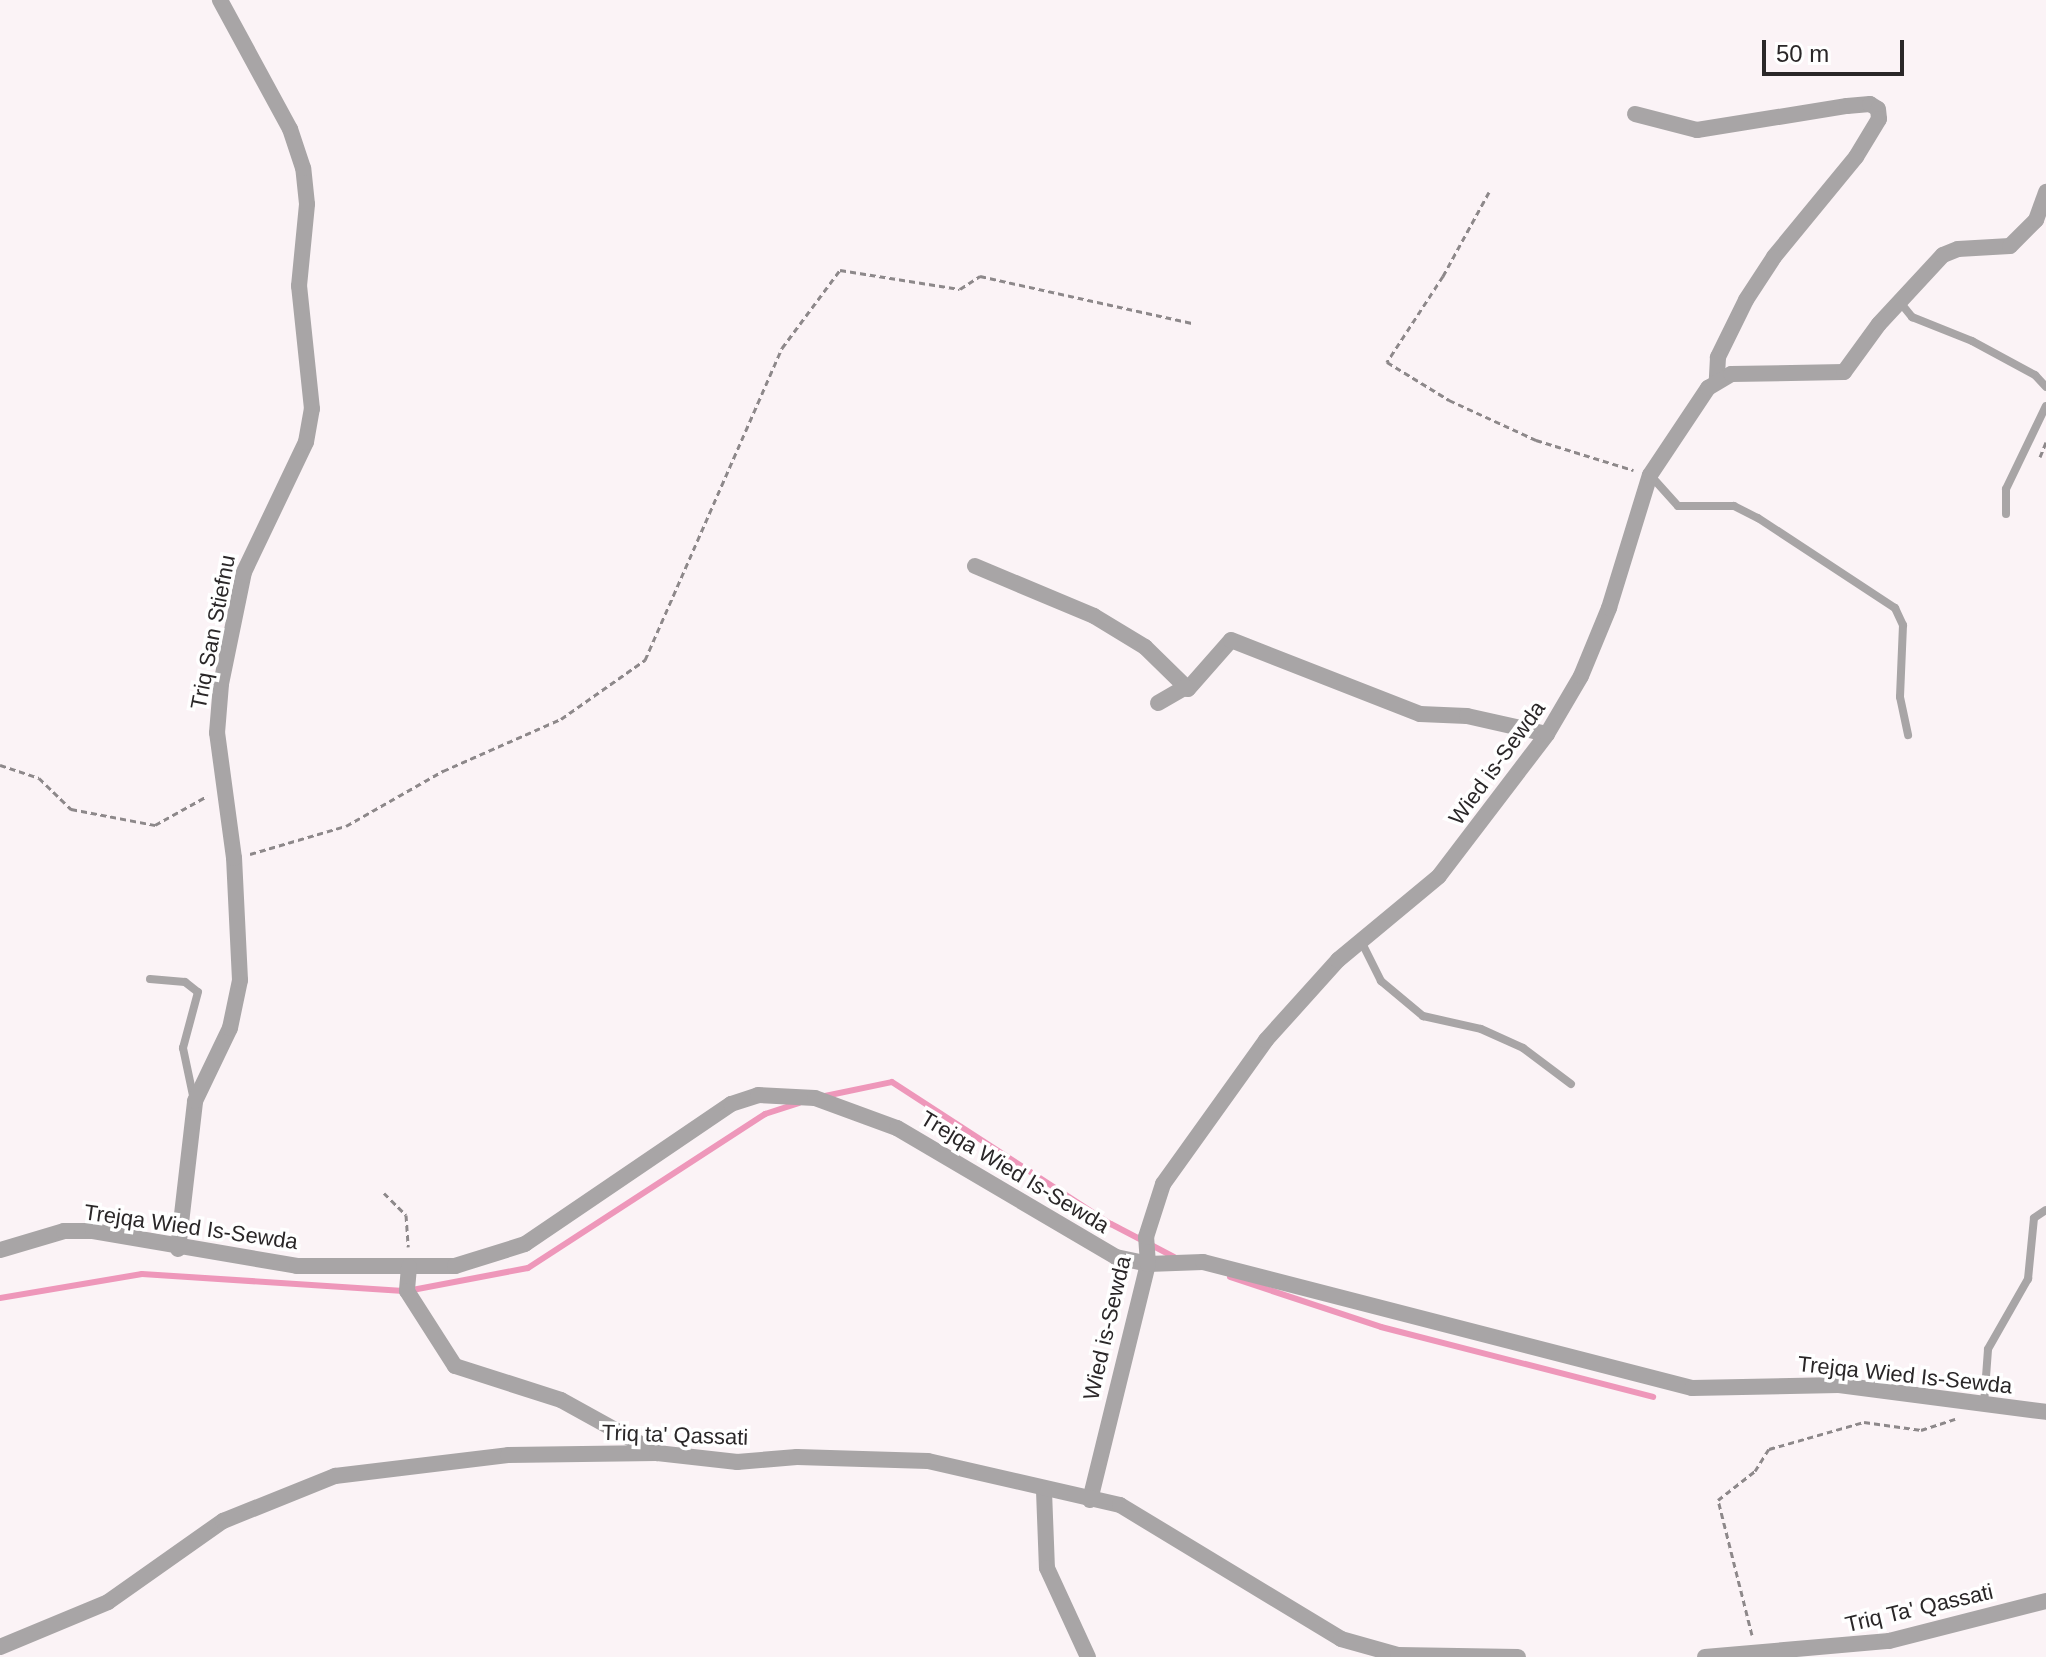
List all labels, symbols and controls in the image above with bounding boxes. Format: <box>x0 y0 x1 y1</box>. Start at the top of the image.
scale bar <box>1766 24 1908 74</box>
text: 50 m <box>1776 40 1829 67</box>
street label: Triq San Stiefnu <box>185 552 241 712</box>
street label: Wied is-Sewda <box>1443 696 1551 830</box>
street label: Trejqa Wied Is-Sewda <box>916 1105 1114 1239</box>
street label: Trejqa Wied Is-Sewda <box>82 1199 300 1255</box>
street label: Wied is-Sewda <box>1078 1254 1136 1402</box>
street label: Trejqa Wied Is-Sewda <box>1796 1351 2014 1399</box>
street label: Triq ta' Qassati <box>601 1419 749 1451</box>
street label: Triq Ta' Qassati <box>1842 1578 1996 1638</box>

